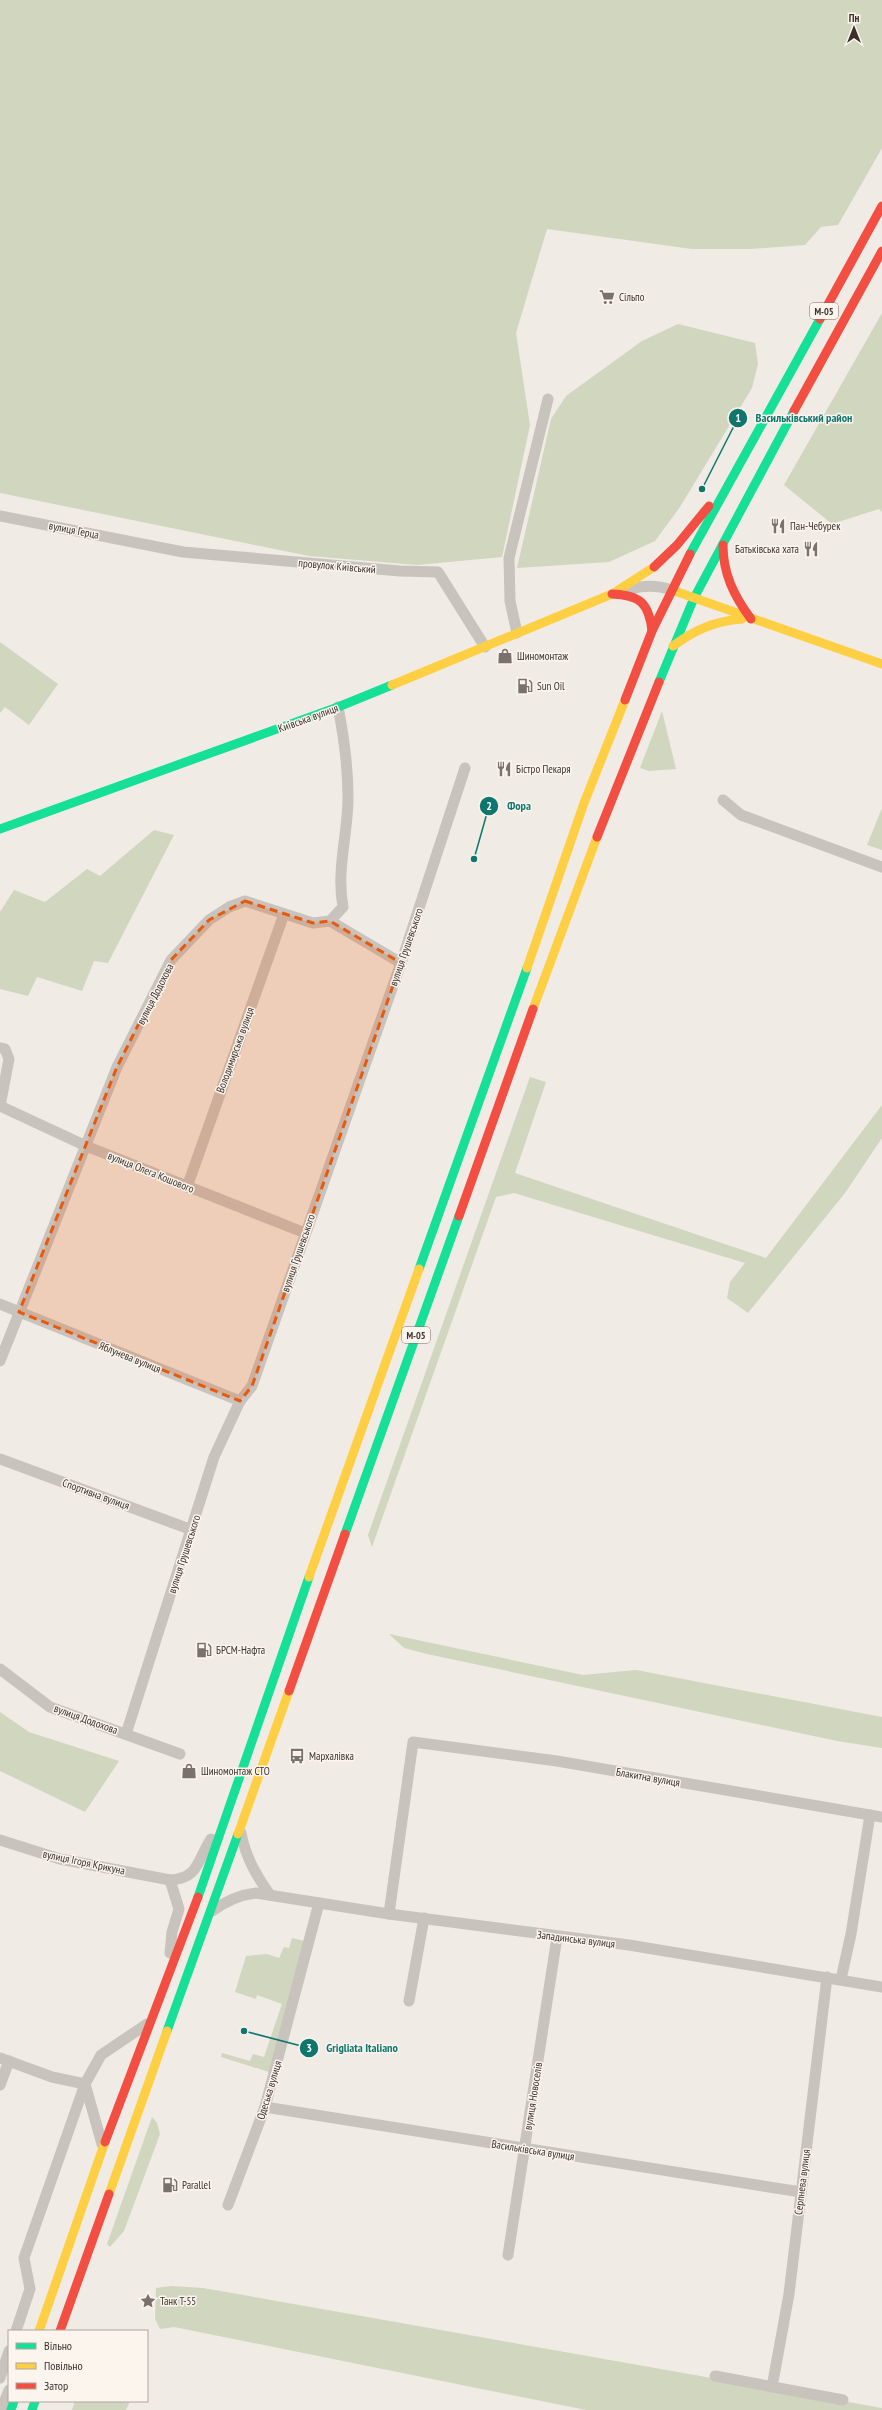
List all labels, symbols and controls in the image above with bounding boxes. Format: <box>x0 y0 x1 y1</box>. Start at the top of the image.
north arrow <box>834 8 874 48</box>
text: Пн <box>849 11 859 25</box>
supermarket icon: Сільпо <box>598 288 616 306</box>
place label: Сільпо <box>619 290 645 304</box>
road number: М-05 <box>810 303 838 319</box>
callout: Васильківський район <box>728 406 861 430</box>
text: 1 <box>735 410 741 425</box>
text: Васильківський район <box>756 410 852 425</box>
restaurant icon: Пан-Чебурек <box>769 517 787 535</box>
street label: вулиця Герца <box>48 518 100 542</box>
place label: Пан-Чебурек <box>790 519 841 533</box>
restaurant icon: Батьківська хата <box>802 540 820 558</box>
place label: Батьківська хата <box>735 542 799 556</box>
street label: провулок Київський <box>298 556 376 576</box>
shop icon: Шиномонтаж <box>496 647 514 665</box>
place label: Шиномонтаж <box>517 649 568 663</box>
fuel station icon: Sun Oil <box>516 677 534 695</box>
place label: Sun Oil <box>537 679 565 693</box>
street label: Київська вулиця <box>276 701 340 735</box>
restaurant icon: Бістро Пекаря <box>495 760 513 778</box>
place label: Бістро Пекаря <box>516 762 571 776</box>
callout: Фора <box>479 794 539 818</box>
text: 2 <box>486 798 492 813</box>
text: Фора <box>507 798 531 813</box>
street label: вулиця Грушевського <box>386 906 426 988</box>
street label: вулиця Додохова <box>134 961 176 1027</box>
street label: Володимирська вулиця <box>213 1005 257 1095</box>
street label: вулиця Олега Кошового <box>106 1148 196 1196</box>
street label: вулиця Грушевського <box>278 1212 318 1294</box>
road number: М-05 <box>402 1327 430 1343</box>
street label: Яблунева вулиця <box>97 1338 163 1376</box>
street label: Спортивна вулиця <box>61 1475 131 1513</box>
street label: вулиця Грушевського <box>165 1513 203 1595</box>
fuel station icon: БРСМ-Нафта <box>195 1641 213 1659</box>
place label: БРСМ-Нафта <box>216 1643 265 1657</box>
street label: вулиця Додохова <box>52 1701 120 1737</box>
bus stop icon: Мархалівка <box>288 1747 306 1765</box>
place label: Мархалівка <box>309 1749 354 1763</box>
shop icon: Шиномонтаж СТО <box>180 1762 198 1780</box>
place label: Шиномонтаж СТО <box>201 1764 270 1778</box>
street label: Блакитна вулиця <box>615 1764 681 1790</box>
street label: вулиця Ігоря Крикуна <box>42 1846 126 1878</box>
street label: Западинська вулиця <box>536 1927 616 1951</box>
callout: Grigliata Italiano <box>299 2036 406 2060</box>
text: 3 <box>306 2040 312 2055</box>
text: Grigliata Italiano <box>326 2040 398 2055</box>
street label: Одеська вулиця <box>253 2059 285 2121</box>
street label: вулиця Новоселів <box>521 2061 545 2131</box>
street label: Васильківська вулиця <box>490 2137 576 2163</box>
street label: Серпнева вулиця <box>791 2148 813 2216</box>
fuel station icon: Parallel <box>161 2176 179 2194</box>
place label: Parallel <box>182 2178 211 2192</box>
place icon: Танк Т-55 <box>139 2292 157 2310</box>
place label: Танк Т-55 <box>160 2294 196 2308</box>
legend <box>8 2330 148 2402</box>
text: Вільно <box>44 2338 72 2353</box>
text: Повільно <box>44 2358 83 2373</box>
text: Затор <box>44 2378 68 2393</box>

